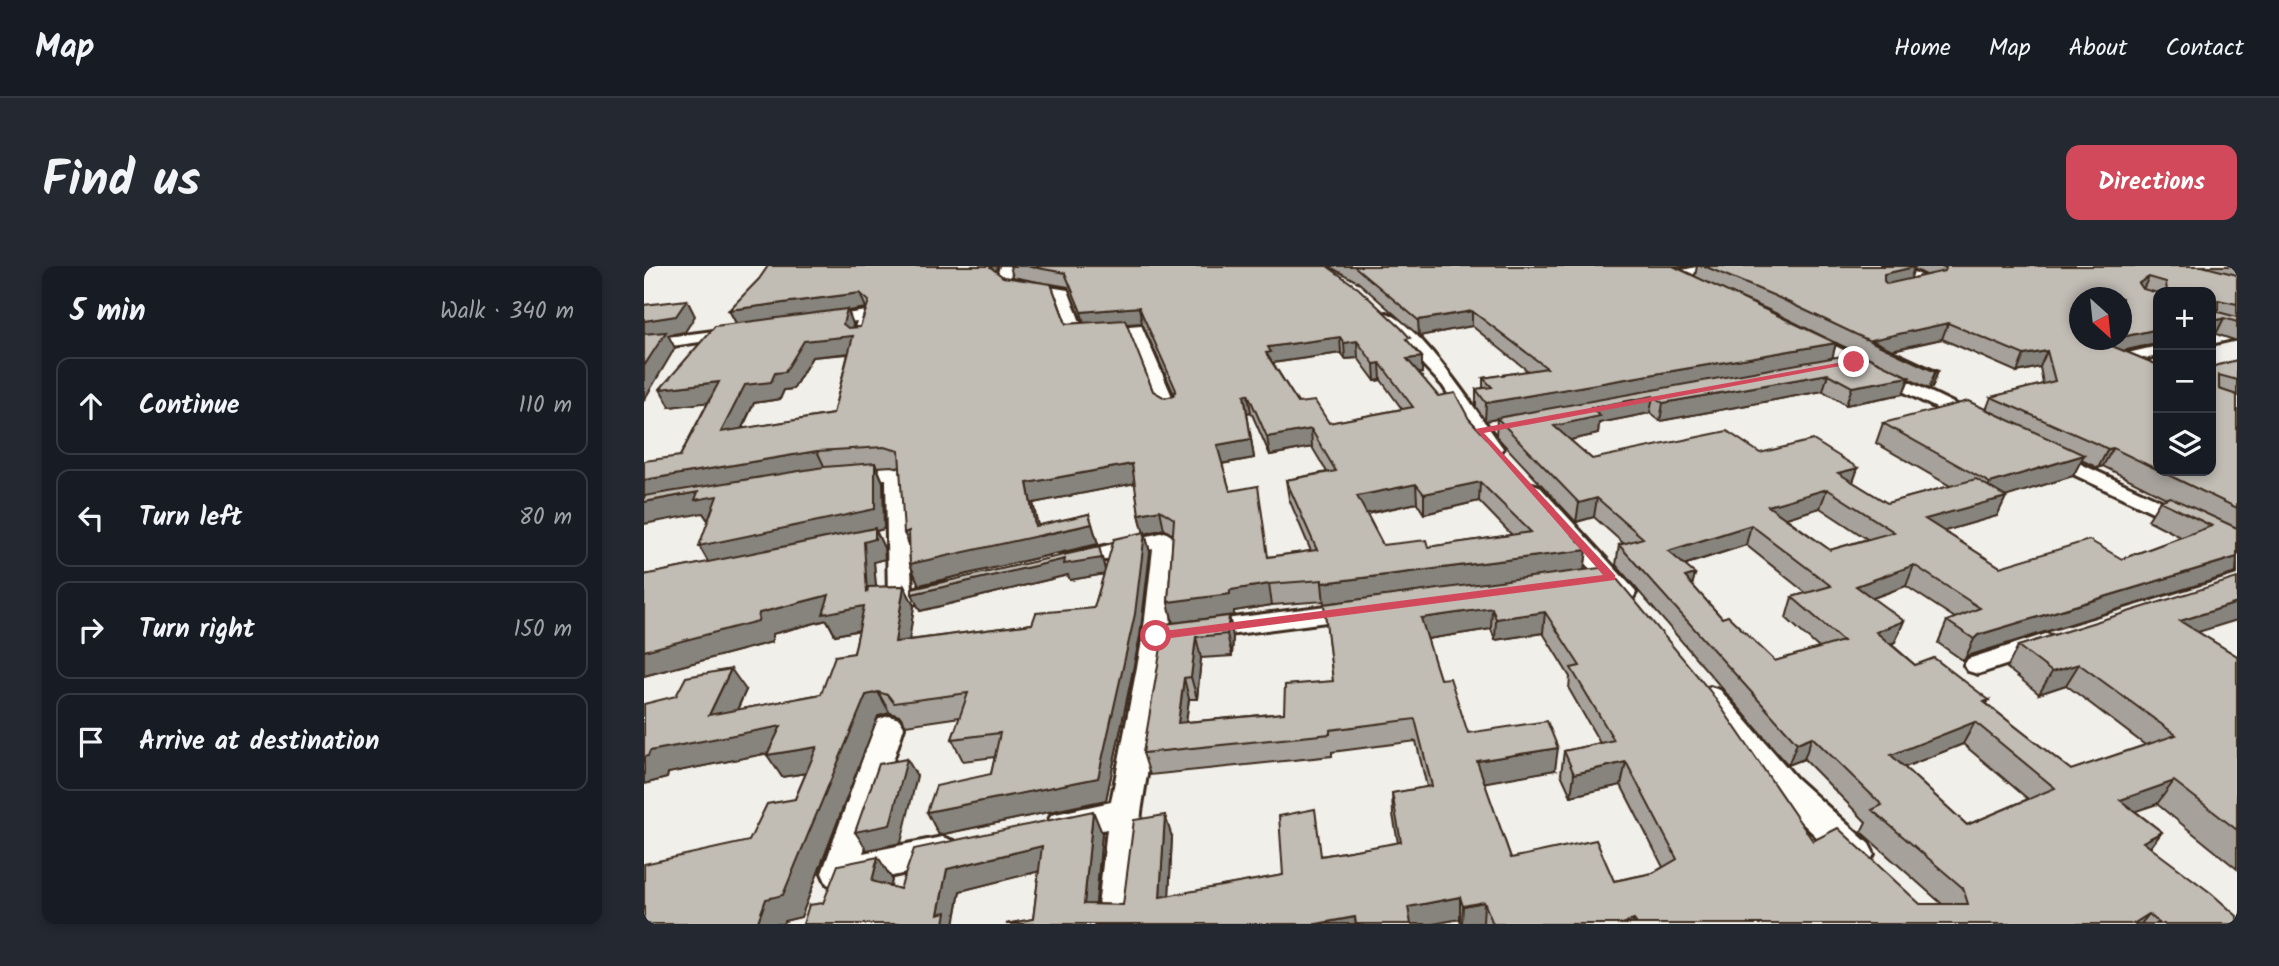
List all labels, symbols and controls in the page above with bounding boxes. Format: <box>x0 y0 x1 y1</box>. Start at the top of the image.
text: Map <box>35 22 95 75</box>
text: Home <box>1894 29 1951 68</box>
text: Map <box>1989 29 2031 68</box>
text: About <box>2069 29 2127 68</box>
text: Contact <box>2165 29 2244 68</box>
text: Find us <box>42 143 200 221</box>
button: Directions <box>2066 145 2237 220</box>
north arrow <box>2069 287 2132 350</box>
map controls <box>2153 287 2216 476</box>
button: + <box>2153 287 2216 350</box>
text: 5 min <box>70 288 146 336</box>
text: Walk · 340 m <box>440 294 574 330</box>
route end <box>1838 346 1869 377</box>
button: − <box>2153 350 2216 413</box>
text: Continue <box>139 385 240 427</box>
icon: ahead <box>72 387 110 425</box>
text: 110 m <box>519 388 572 424</box>
button: layers <box>2153 413 2216 476</box>
text: Turn left <box>139 497 242 539</box>
icon: left <box>72 499 110 537</box>
text: 80 m <box>519 500 572 536</box>
text: Turn right <box>139 609 255 651</box>
icon: right <box>72 611 110 649</box>
text: 150 m <box>513 612 572 648</box>
route start <box>1140 620 1171 651</box>
text: Arrive at destination <box>139 721 379 763</box>
icon: arrive <box>72 723 110 761</box>

